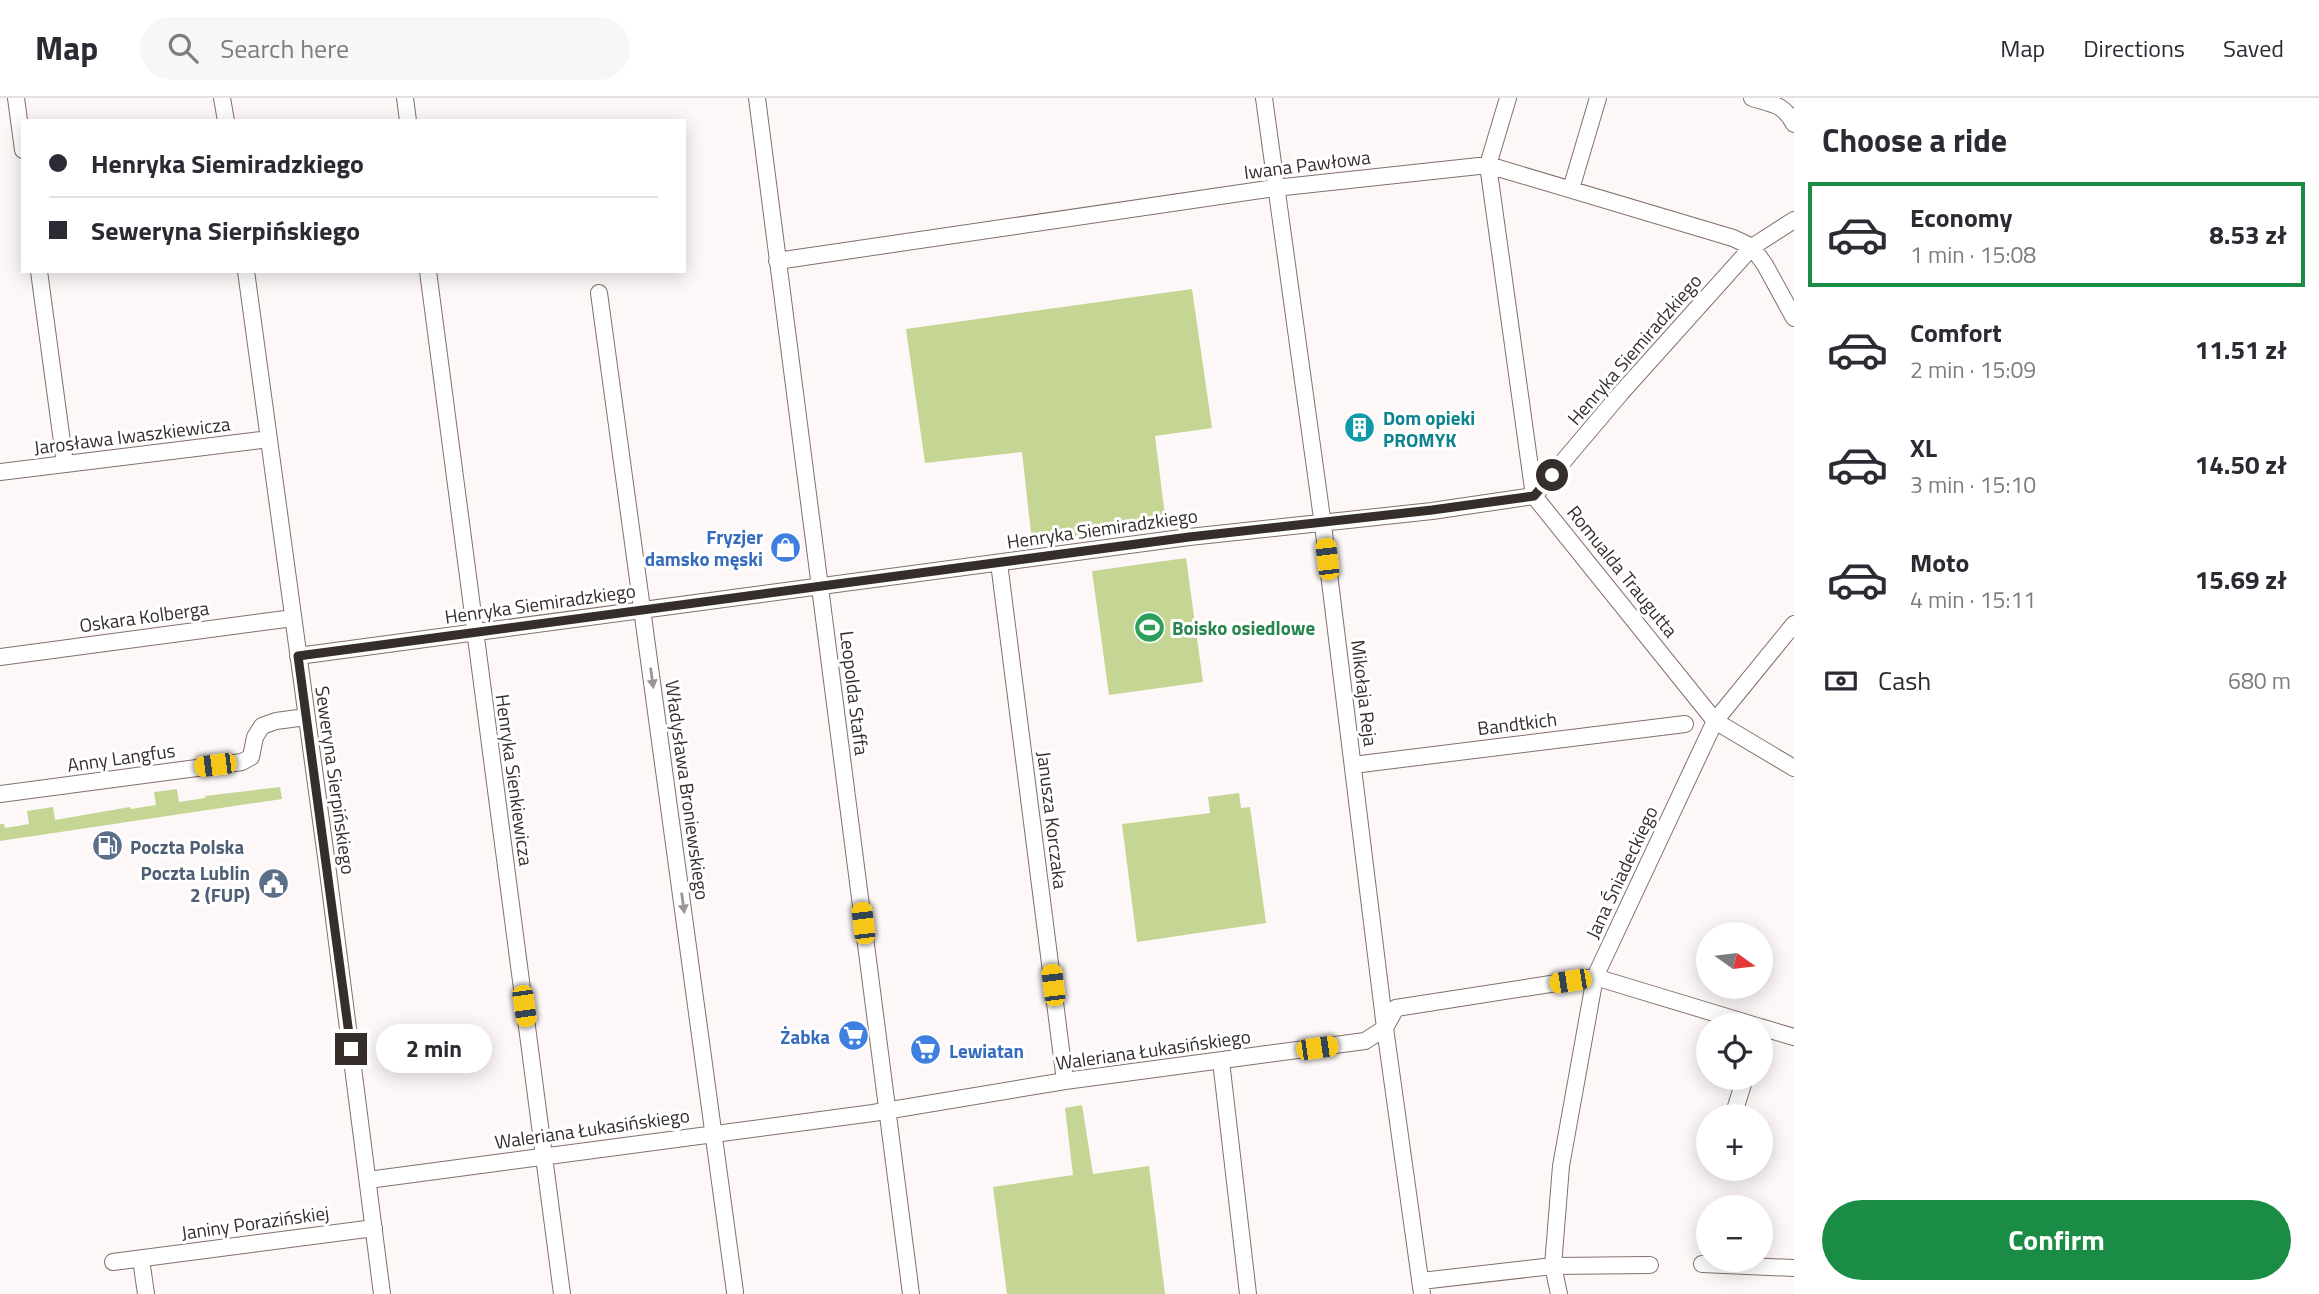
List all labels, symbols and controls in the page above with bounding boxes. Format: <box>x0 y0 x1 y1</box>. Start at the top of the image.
search box <box>140 17 630 80</box>
text: Map <box>35 23 98 73</box>
icon: search <box>164 29 202 67</box>
text: Search here <box>220 29 349 68</box>
text: Map <box>2000 30 2045 66</box>
text: Directions <box>2083 30 2185 66</box>
text: Saved <box>2223 30 2284 66</box>
text: Choose a ride <box>1822 116 2007 164</box>
street label: Iwana Pawłowa <box>1242 142 1372 186</box>
text: Henryka Siemiradzkiego <box>91 144 364 183</box>
text: Economy <box>1910 198 2012 237</box>
icon: car <box>1826 203 1889 266</box>
text: Seweryna Sierpińskiego <box>91 211 360 250</box>
text: 8.53 zł <box>2209 215 2287 254</box>
text: 1 min · 15:08 <box>1910 237 2036 272</box>
street label: Henryka Siemiradzkiego <box>1560 267 1708 431</box>
text: Comfort <box>1910 313 2002 352</box>
icon: car <box>1826 318 1889 381</box>
text: 11.51 zł <box>2195 330 2287 369</box>
text: 2 min · 15:09 <box>1910 352 2036 387</box>
place label: Dom opieki PROMYK <box>1383 403 1475 454</box>
street label: Jarosława Iwaszkiewicza <box>32 409 232 461</box>
building icon: Dom opieki PROMYK <box>1343 411 1377 445</box>
text: XL <box>1910 428 1937 467</box>
icon: car <box>1826 433 1889 496</box>
text: 14.50 zł <box>2195 445 2287 484</box>
route start <box>1536 459 1568 491</box>
text: 3 min · 15:10 <box>1910 467 2036 502</box>
street label: Romualda Traugutta <box>1561 499 1686 644</box>
street label: Henryka Siemiradzkiego <box>1005 500 1199 556</box>
place label: Fryzjer damsko męski <box>645 522 763 573</box>
shop icon: Fryzjer damsko męski <box>769 530 803 564</box>
car <box>1315 537 1340 581</box>
text: Moto <box>1910 543 1969 582</box>
icon: car <box>1826 548 1889 611</box>
text: 15.69 zł <box>2195 560 2287 599</box>
street label: Henryka Siemiradzkiego <box>443 575 637 631</box>
text: 4 min · 15:11 <box>1910 582 2036 617</box>
street label: Oskara Kolberga <box>77 592 211 639</box>
sports icon: Boisko osiedlowe <box>1132 610 1166 644</box>
place label: Boisko osiedlowe <box>1172 613 1315 642</box>
street label: Leopolda Staffa <box>833 629 877 757</box>
street label: Mikołaja Reja <box>1344 638 1386 748</box>
text: Cash <box>1878 661 1931 700</box>
icon: cash <box>1822 662 1860 700</box>
text: 680 m <box>2228 663 2291 698</box>
one-way arrow <box>647 667 658 689</box>
street label: Władysława Broniewskiego <box>658 678 718 902</box>
street label: Seweryna Sierpińskiego <box>308 684 364 876</box>
street label: Henryka Sienkiewicza <box>489 692 541 868</box>
street label: Bandtkich <box>1476 704 1558 742</box>
street label: Anny Langfus <box>65 735 177 779</box>
street label: Janusza Korczaka <box>1030 750 1076 891</box>
car <box>193 752 238 778</box>
street label: Jana Śniadeckiego <box>1577 801 1665 943</box>
fuel station icon: Poczta Polska <box>90 829 124 863</box>
place label: Poczta Polska <box>130 832 244 861</box>
place label: Poczta Lublin 2 (FUP) <box>140 858 250 909</box>
public building icon: Poczta Lublin 2 (FUP) <box>256 866 290 900</box>
one-way arrow <box>677 893 688 915</box>
car <box>851 901 876 945</box>
north arrow <box>1696 922 1773 999</box>
map controls <box>1696 922 1773 1272</box>
car <box>1041 963 1066 1007</box>
car <box>1548 967 1593 995</box>
car <box>511 984 538 1028</box>
button: locate <box>1696 1013 1773 1090</box>
supermarket icon: Żabka <box>836 1019 870 1053</box>
street label: Waleriana Łukasińskiego <box>1054 1021 1252 1077</box>
place label: Żabka <box>780 1022 830 1051</box>
callout: 2 min <box>376 1024 491 1074</box>
text: 2 min <box>406 1031 462 1066</box>
route end <box>335 1033 367 1065</box>
supermarket icon: Lewiatan <box>909 1033 943 1067</box>
car <box>1295 1035 1340 1061</box>
place label: Lewiatan <box>949 1036 1024 1065</box>
street label: Waleriana Łukasińskiego <box>493 1100 691 1156</box>
button: + <box>1696 1104 1773 1181</box>
button: − <box>1696 1195 1773 1272</box>
street label: Janiny Porazińskiej <box>179 1197 331 1247</box>
button: Confirm <box>1822 1200 2291 1280</box>

